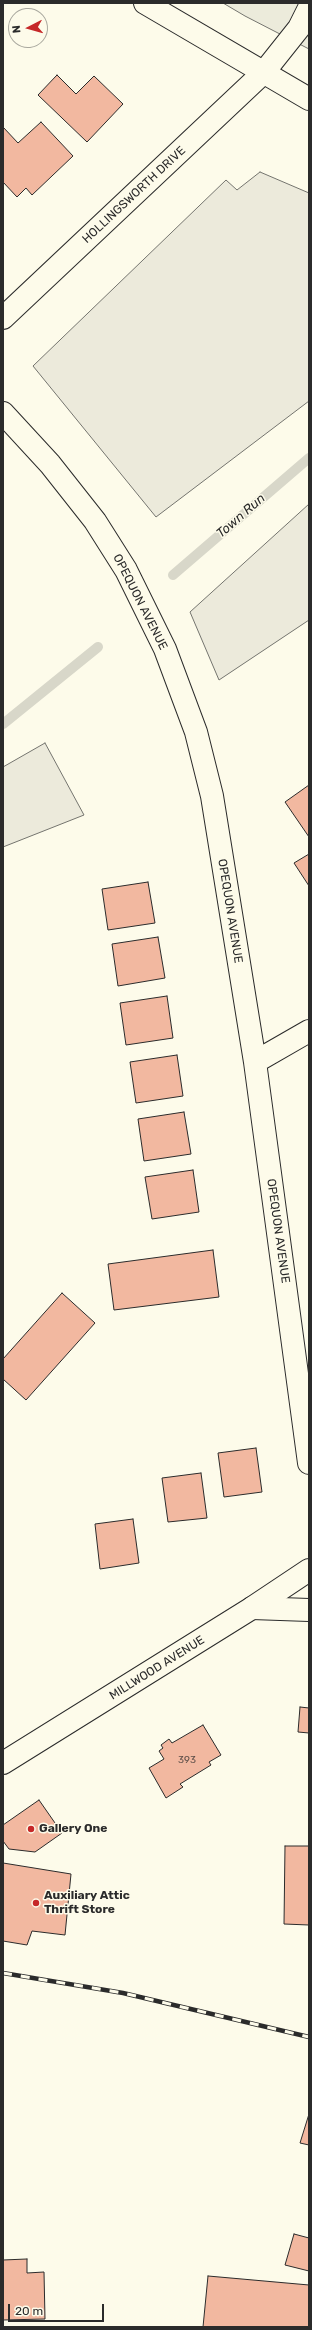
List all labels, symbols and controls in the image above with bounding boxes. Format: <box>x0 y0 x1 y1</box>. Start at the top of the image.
north arrow <box>8 8 48 48</box>
text: N <box>10 25 23 34</box>
street label: HOLLINGSWORTH DRIVE <box>79 143 189 247</box>
water label: Town Run <box>213 491 269 541</box>
street label: OPEQUON AVENUE <box>110 552 170 652</box>
street label: OPEQUON AVENUE <box>215 858 245 964</box>
street label: OPEQUON AVENUE <box>264 1178 292 1284</box>
street label: MILLWOOD AVENUE <box>107 1633 207 1703</box>
house number: 393 <box>178 1754 196 1766</box>
place label: Gallery One <box>39 1822 107 1836</box>
marker: Gallery One <box>26 1824 36 1834</box>
place label: Auxiliary Attic Thrift Store <box>44 1889 130 1917</box>
marker: Auxiliary Attic Thrift Store <box>31 1898 41 1908</box>
scale bar <box>10 2296 106 2322</box>
text: 20 m <box>15 2304 43 2318</box>

